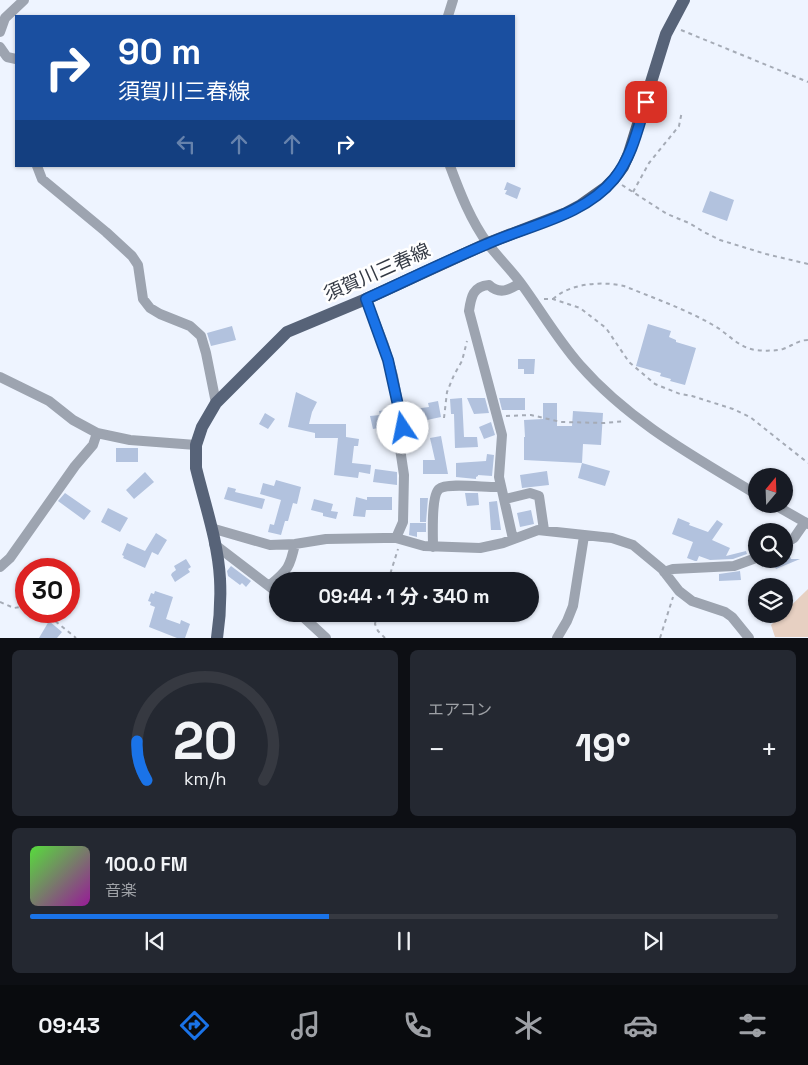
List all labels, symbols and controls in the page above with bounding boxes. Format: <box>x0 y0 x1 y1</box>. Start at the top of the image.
text: 90 m <box>118 30 201 74</box>
icon: right <box>35 35 100 100</box>
text: 須賀川三春線 <box>118 77 250 105</box>
pin <box>625 81 667 123</box>
icon: arrive <box>632 88 660 116</box>
icon: left <box>172 130 200 158</box>
icon: ahead <box>225 130 253 158</box>
icon: ahead <box>278 130 306 158</box>
icon: right <box>331 130 359 158</box>
street label: 須賀川三春線 <box>320 237 434 307</box>
position arrow <box>376 401 428 453</box>
north arrow <box>748 468 792 512</box>
map controls <box>748 468 793 623</box>
button: search <box>748 523 793 568</box>
speed limit sign: 30 <box>15 558 80 623</box>
button: layers <box>748 578 793 623</box>
text: 09:44 · 1 分 · 340 m <box>319 584 489 609</box>
text: エアコン <box>428 699 492 720</box>
text: 20 <box>173 708 237 774</box>
text: 19° <box>575 724 631 772</box>
text: − <box>428 731 445 767</box>
text: + <box>761 731 778 767</box>
text: km/h <box>184 767 226 790</box>
text: 100.0 FM <box>105 852 187 877</box>
text: 音楽 <box>105 880 137 901</box>
icon: previous <box>141 927 169 955</box>
icon: pause <box>390 927 418 955</box>
icon: next <box>639 927 667 955</box>
icon: directions <box>177 1008 212 1043</box>
icon: music <box>288 1008 323 1043</box>
icon: phone <box>400 1008 435 1043</box>
icon: climate <box>511 1008 546 1043</box>
icon: car <box>623 1008 658 1043</box>
icon: filters <box>735 1008 770 1043</box>
text: 09:43 <box>38 1011 100 1039</box>

